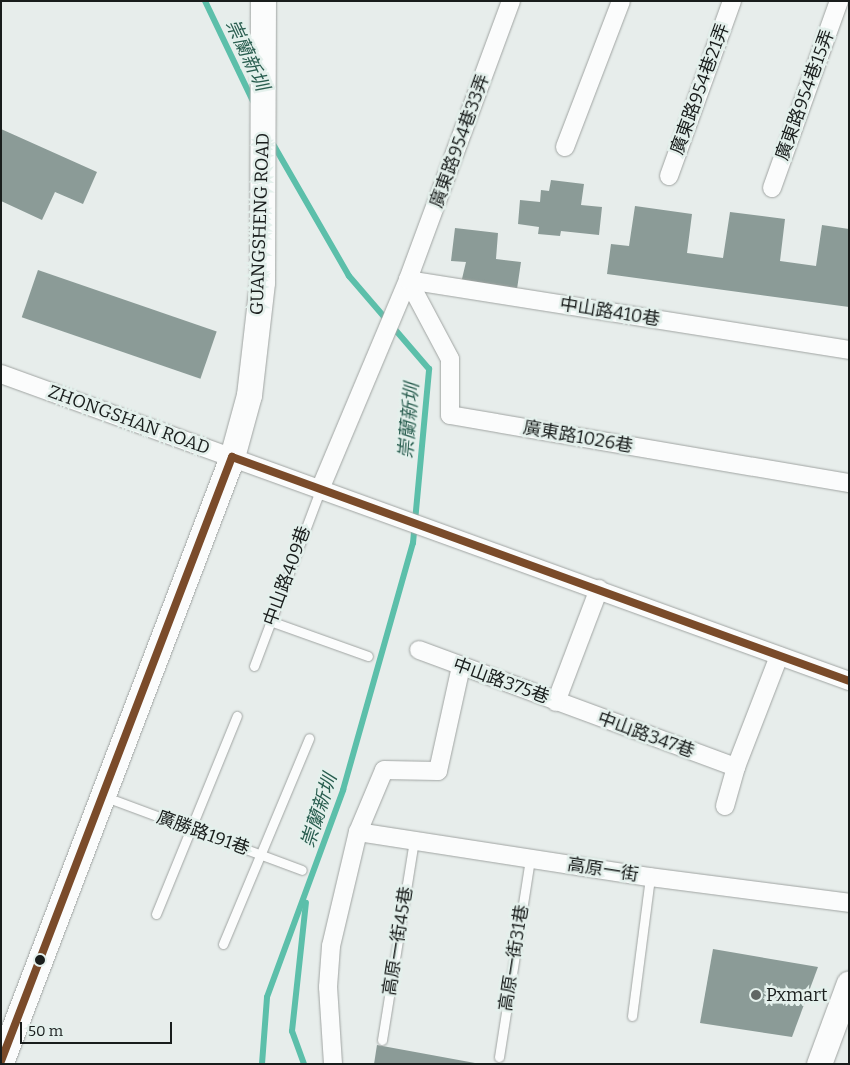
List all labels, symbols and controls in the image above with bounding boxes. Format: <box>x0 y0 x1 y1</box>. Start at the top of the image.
water label: 崇蘭新圳 <box>221 16 273 94</box>
street label: 廣東路954巷21弄 <box>666 21 734 157</box>
street label: 廣東路954巷15弄 <box>771 27 839 163</box>
street label: 廣東路954巷33弄 <box>426 71 494 211</box>
street label: GUANGSHENG ROAD <box>246 133 274 315</box>
street label: 中山路410巷 <box>558 293 662 331</box>
street label: ZHONGSHAN ROAD <box>45 381 213 459</box>
water label: 崇蘭新圳 <box>394 382 424 460</box>
street label: 廣東路1026巷 <box>521 417 635 457</box>
street label: 中山路409巷 <box>259 523 315 629</box>
street label: 中山路375巷 <box>450 654 552 708</box>
street label: 中山路347巷 <box>595 707 697 763</box>
water label: 崇蘭新圳 <box>296 771 342 851</box>
street label: 廣勝路191巷 <box>154 806 252 860</box>
street label: 高原一街 <box>566 854 640 886</box>
street label: 高原一街45巷 <box>379 885 417 997</box>
street label: 高原一街31巷 <box>495 903 533 1013</box>
unlabelled marker <box>35 955 45 965</box>
place label: Pxmart <box>766 984 828 1006</box>
marker: Pxmart <box>750 989 762 1001</box>
scale bar <box>22 1012 175 1044</box>
text: 50 m <box>28 1022 63 1040</box>

